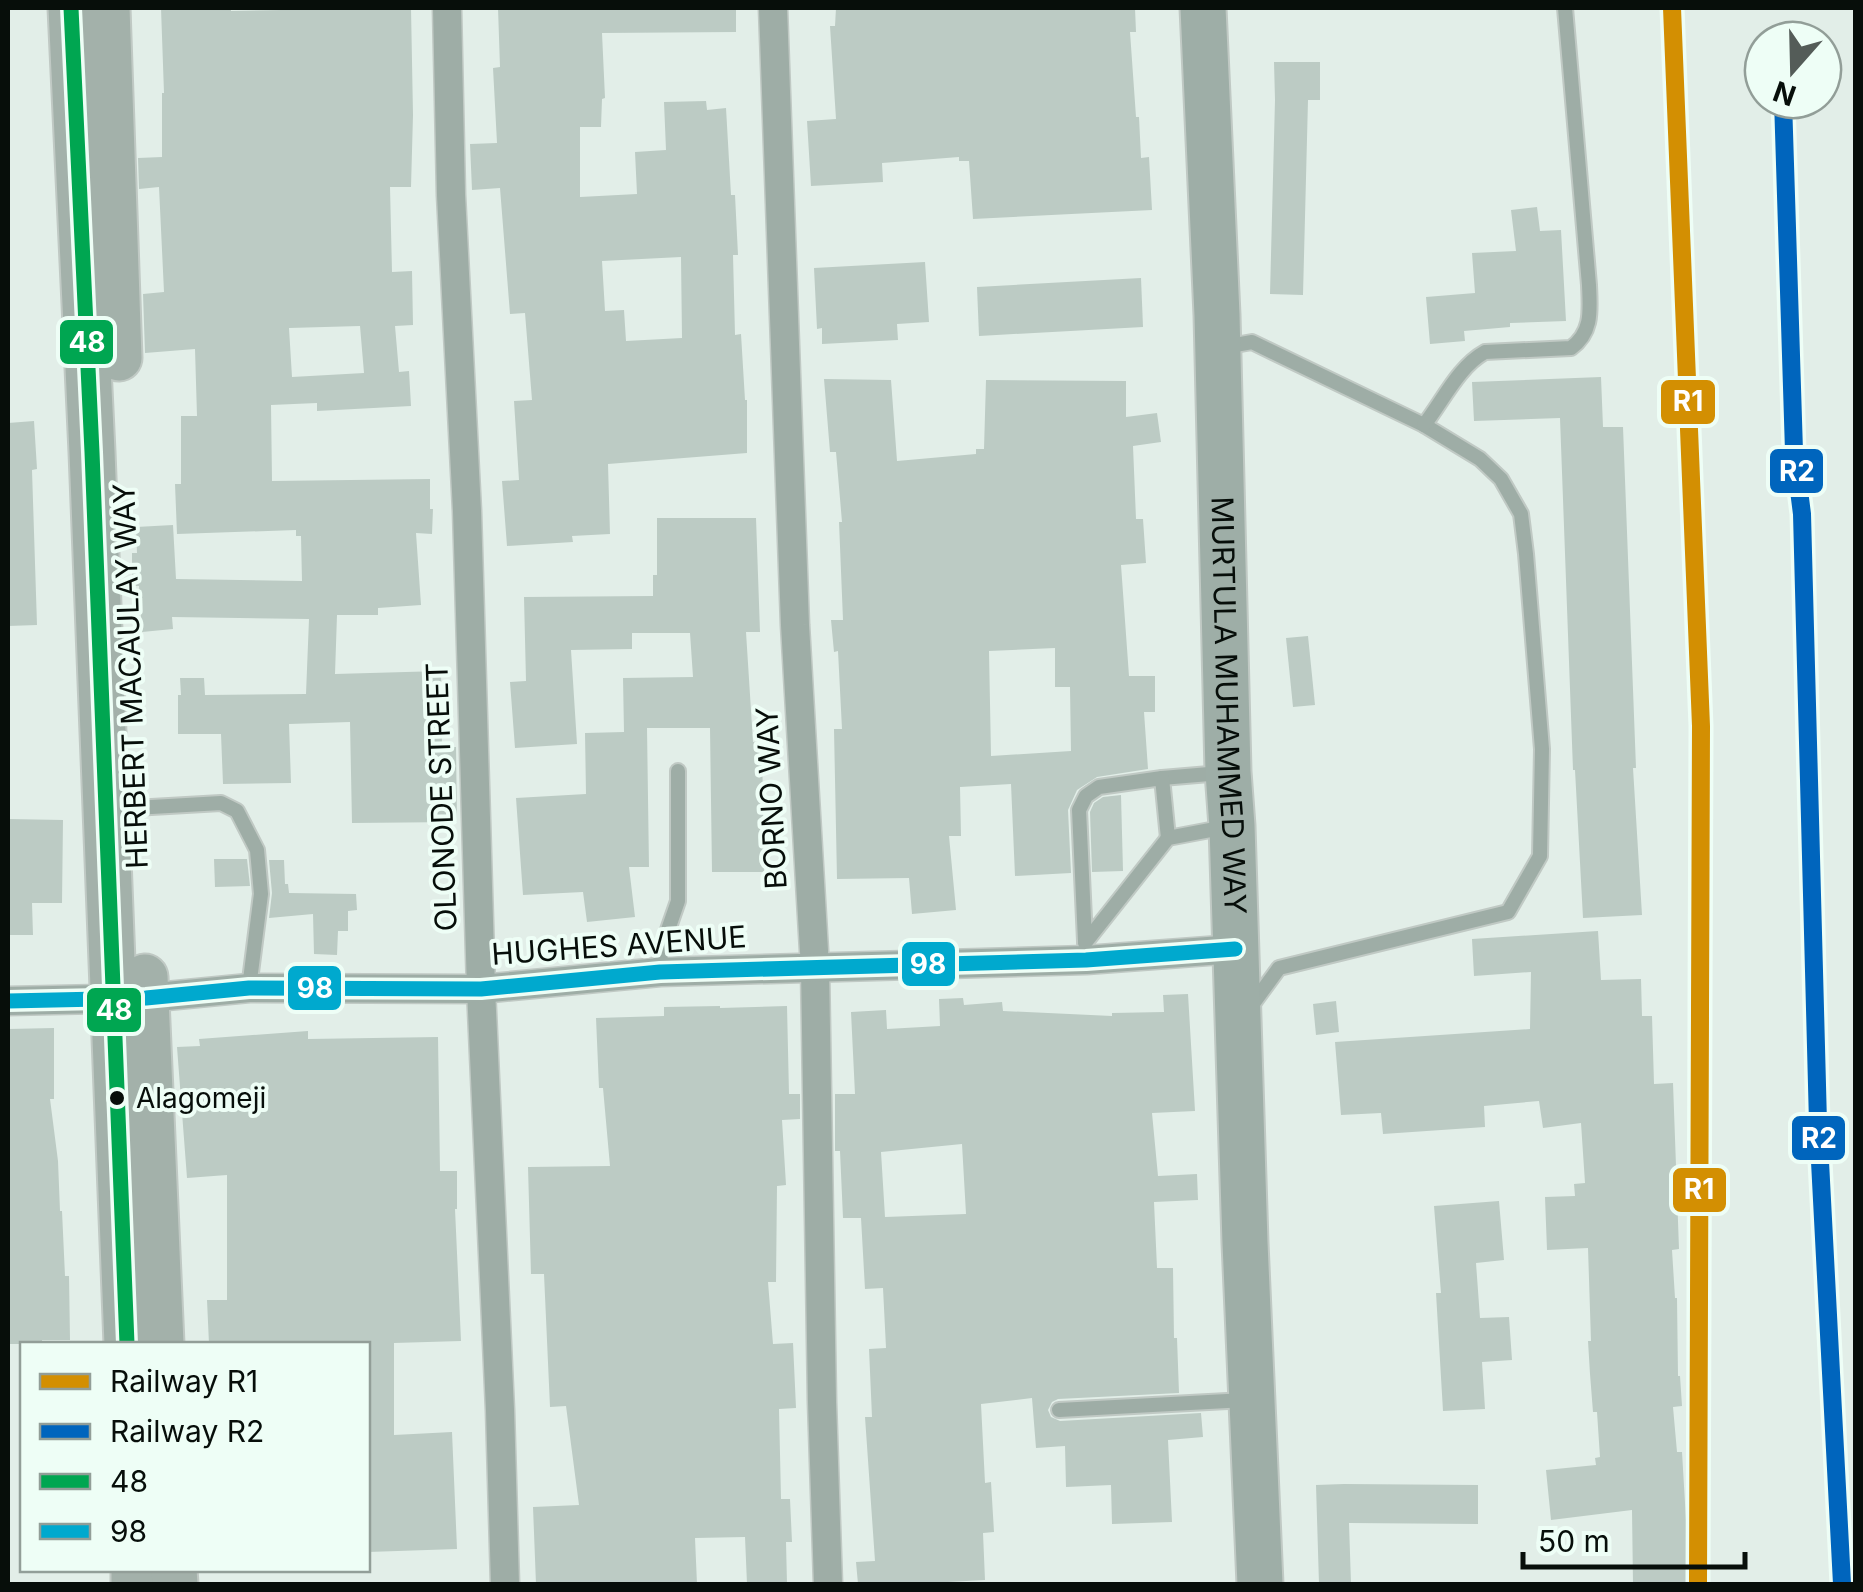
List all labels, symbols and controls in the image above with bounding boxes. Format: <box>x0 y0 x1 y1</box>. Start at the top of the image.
north arrow <box>1743 20 1843 120</box>
text: N <box>1769 74 1800 113</box>
line badge: 48 <box>58 318 115 366</box>
text: 48 <box>68 325 106 359</box>
line badge: R1 <box>1659 378 1717 426</box>
text: R1 <box>1673 384 1703 418</box>
line badge: R2 <box>1768 447 1825 495</box>
text: R2 <box>1779 454 1815 488</box>
street label: HERBERT MACAULAY WAY <box>105 483 155 869</box>
street label: MURTULA MUHAMMED WAY <box>1204 496 1254 915</box>
street label: OLONODE STREET <box>418 662 464 932</box>
street label: BORNO WAY <box>748 706 794 890</box>
street label: HUGHES AVENUE <box>490 918 748 972</box>
line badge: 98 <box>900 940 957 988</box>
text: 98 <box>910 947 946 981</box>
line badge: 98 <box>286 964 343 1012</box>
text: 98 <box>297 971 333 1005</box>
line badge: 48 <box>85 986 143 1034</box>
text: 48 <box>95 993 133 1027</box>
place label: Alagomeji <box>136 1081 266 1115</box>
marker: Alagomeji <box>107 1088 127 1108</box>
line badge: R2 <box>1790 1114 1847 1162</box>
text: R2 <box>1801 1121 1837 1155</box>
line badge: R1 <box>1671 1166 1728 1214</box>
text: R1 <box>1684 1172 1714 1206</box>
legend <box>20 1342 370 1572</box>
text: Railway R1 <box>110 1363 258 1399</box>
text: Railway R2 <box>110 1413 264 1449</box>
text: 48 <box>110 1463 148 1499</box>
scale bar <box>1523 1507 1746 1569</box>
text: 98 <box>110 1513 147 1549</box>
text: 50 m <box>1538 1523 1610 1559</box>

